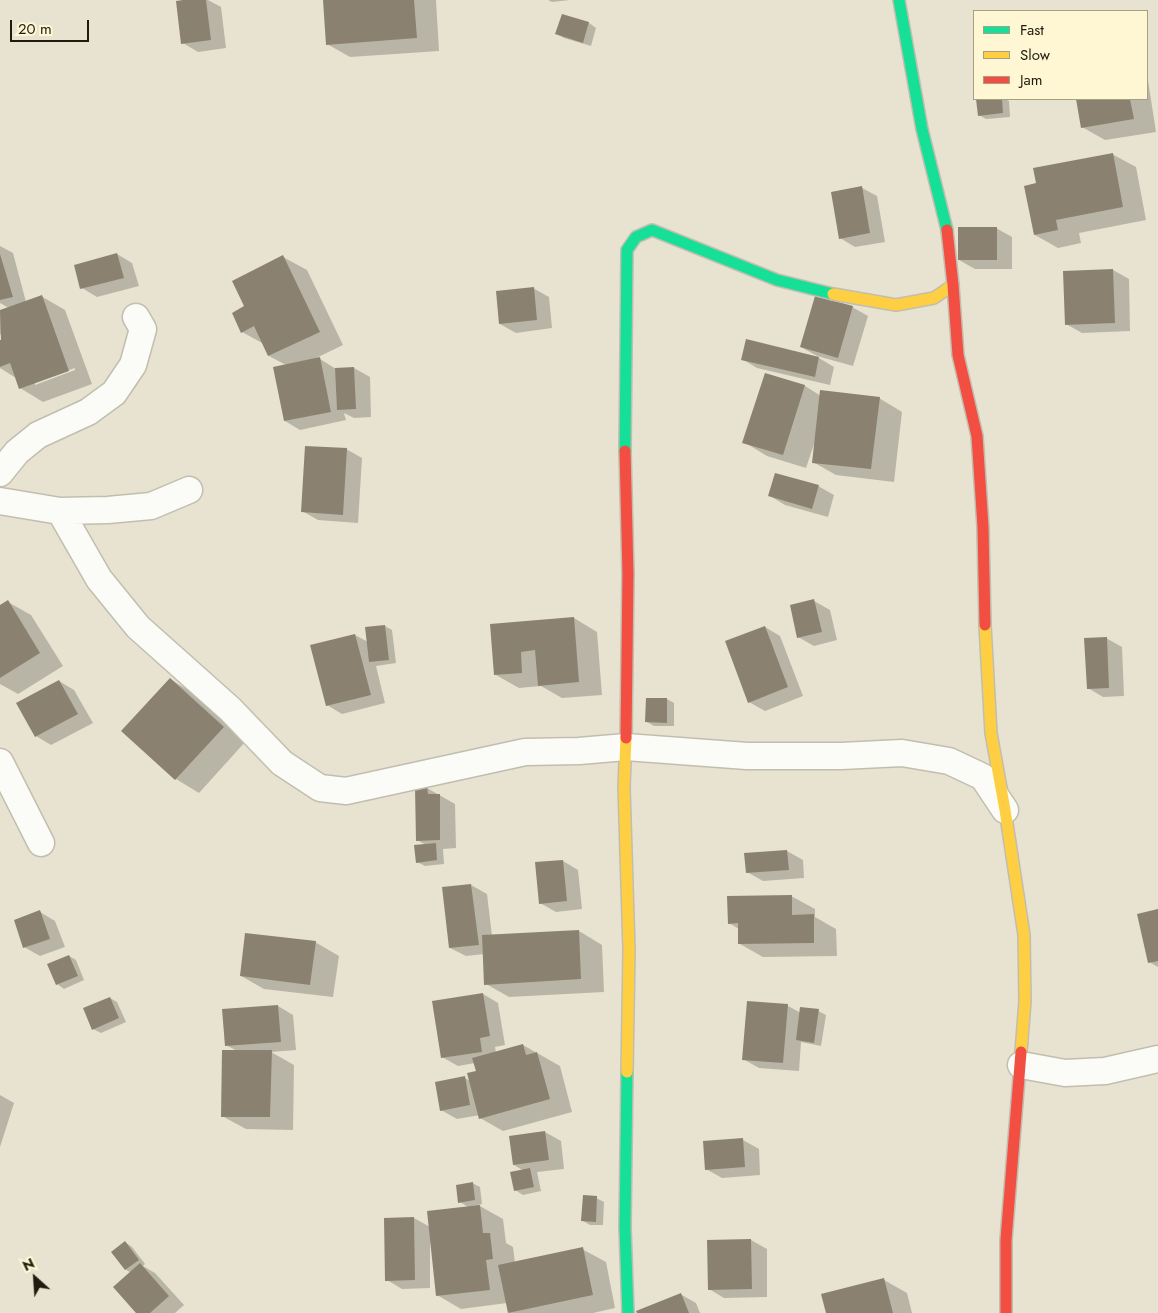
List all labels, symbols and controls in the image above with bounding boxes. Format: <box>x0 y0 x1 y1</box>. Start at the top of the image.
scale bar <box>12 10 91 42</box>
legend <box>973 10 1148 100</box>
text: 20 m <box>18 18 52 40</box>
text: Fast <box>1020 19 1044 41</box>
text: Slow <box>1020 44 1050 66</box>
text: Jam <box>1020 69 1043 91</box>
north arrow <box>10 1253 60 1303</box>
text: N <box>19 1253 38 1276</box>

